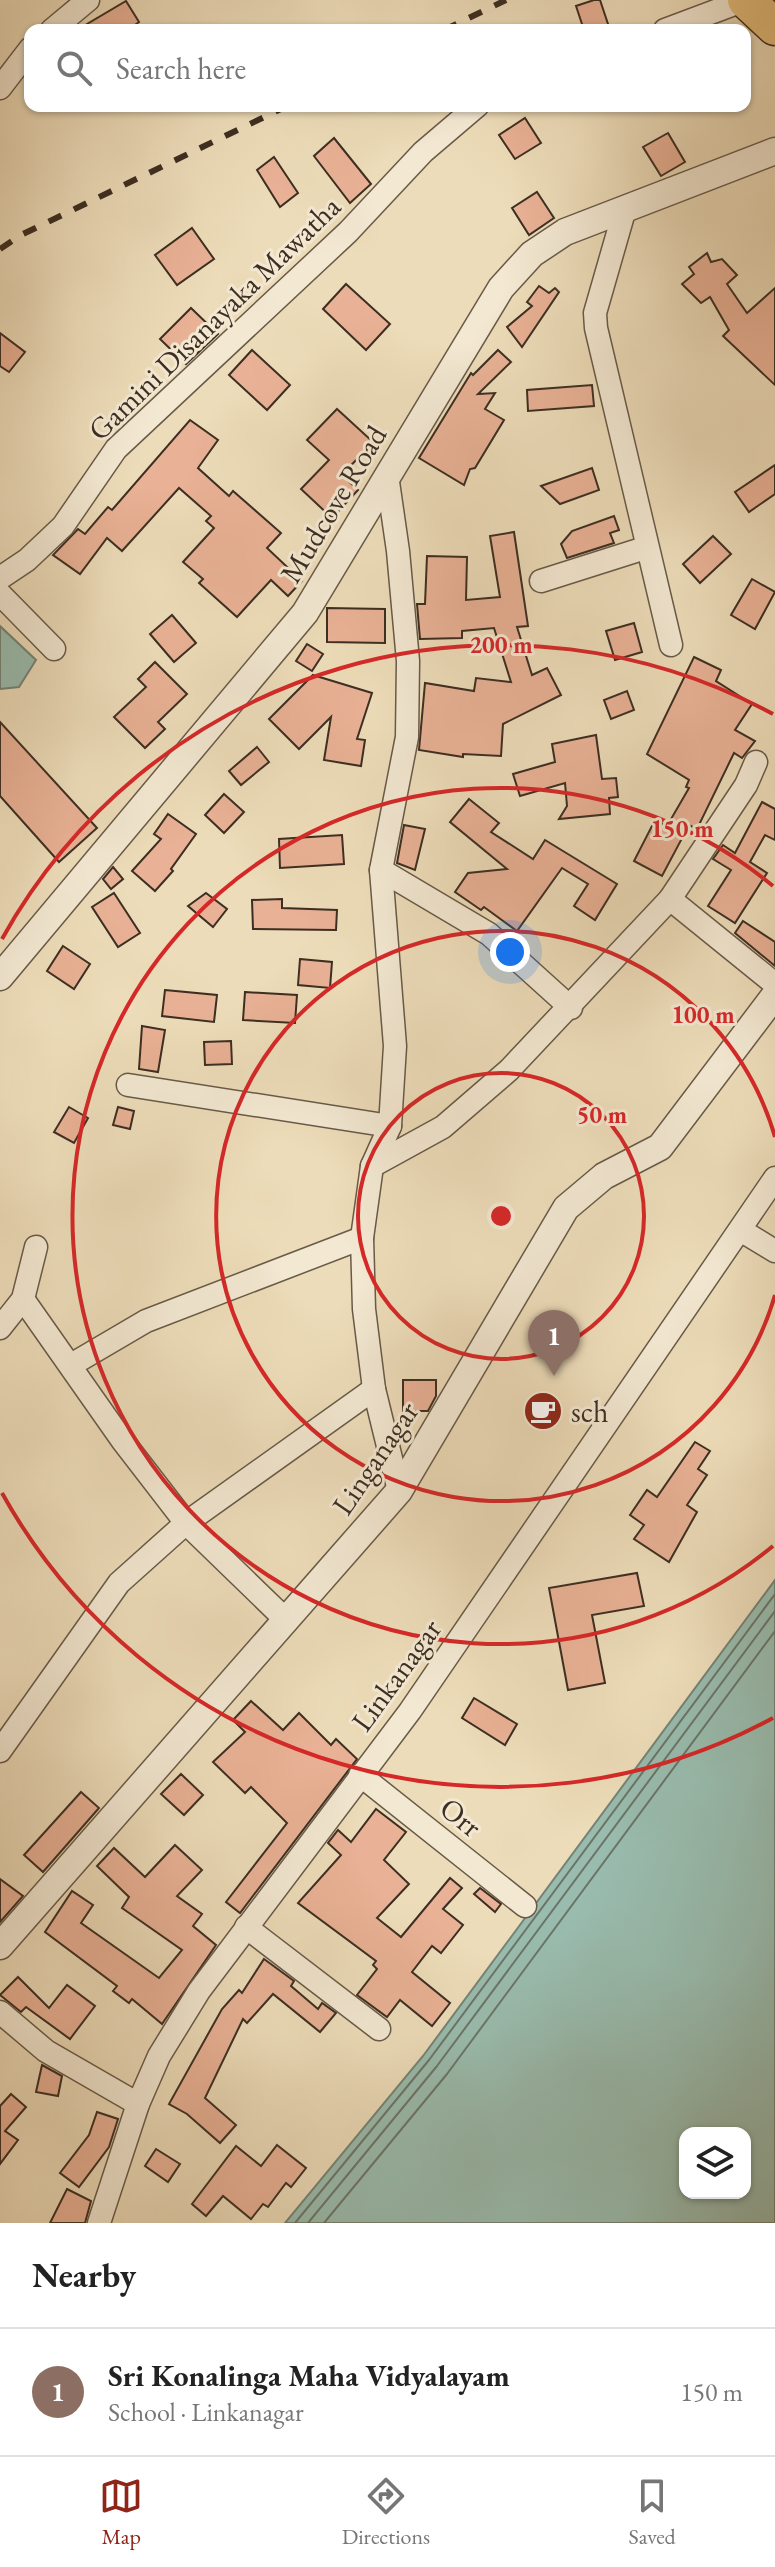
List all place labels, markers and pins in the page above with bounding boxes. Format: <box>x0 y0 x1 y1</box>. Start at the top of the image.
centre of rings <box>487 1202 515 1230</box>
pin: 1 <box>528 1310 580 1376</box>
cafe icon: sch <box>522 1390 564 1432</box>
place label: sch <box>571 1392 608 1431</box>

